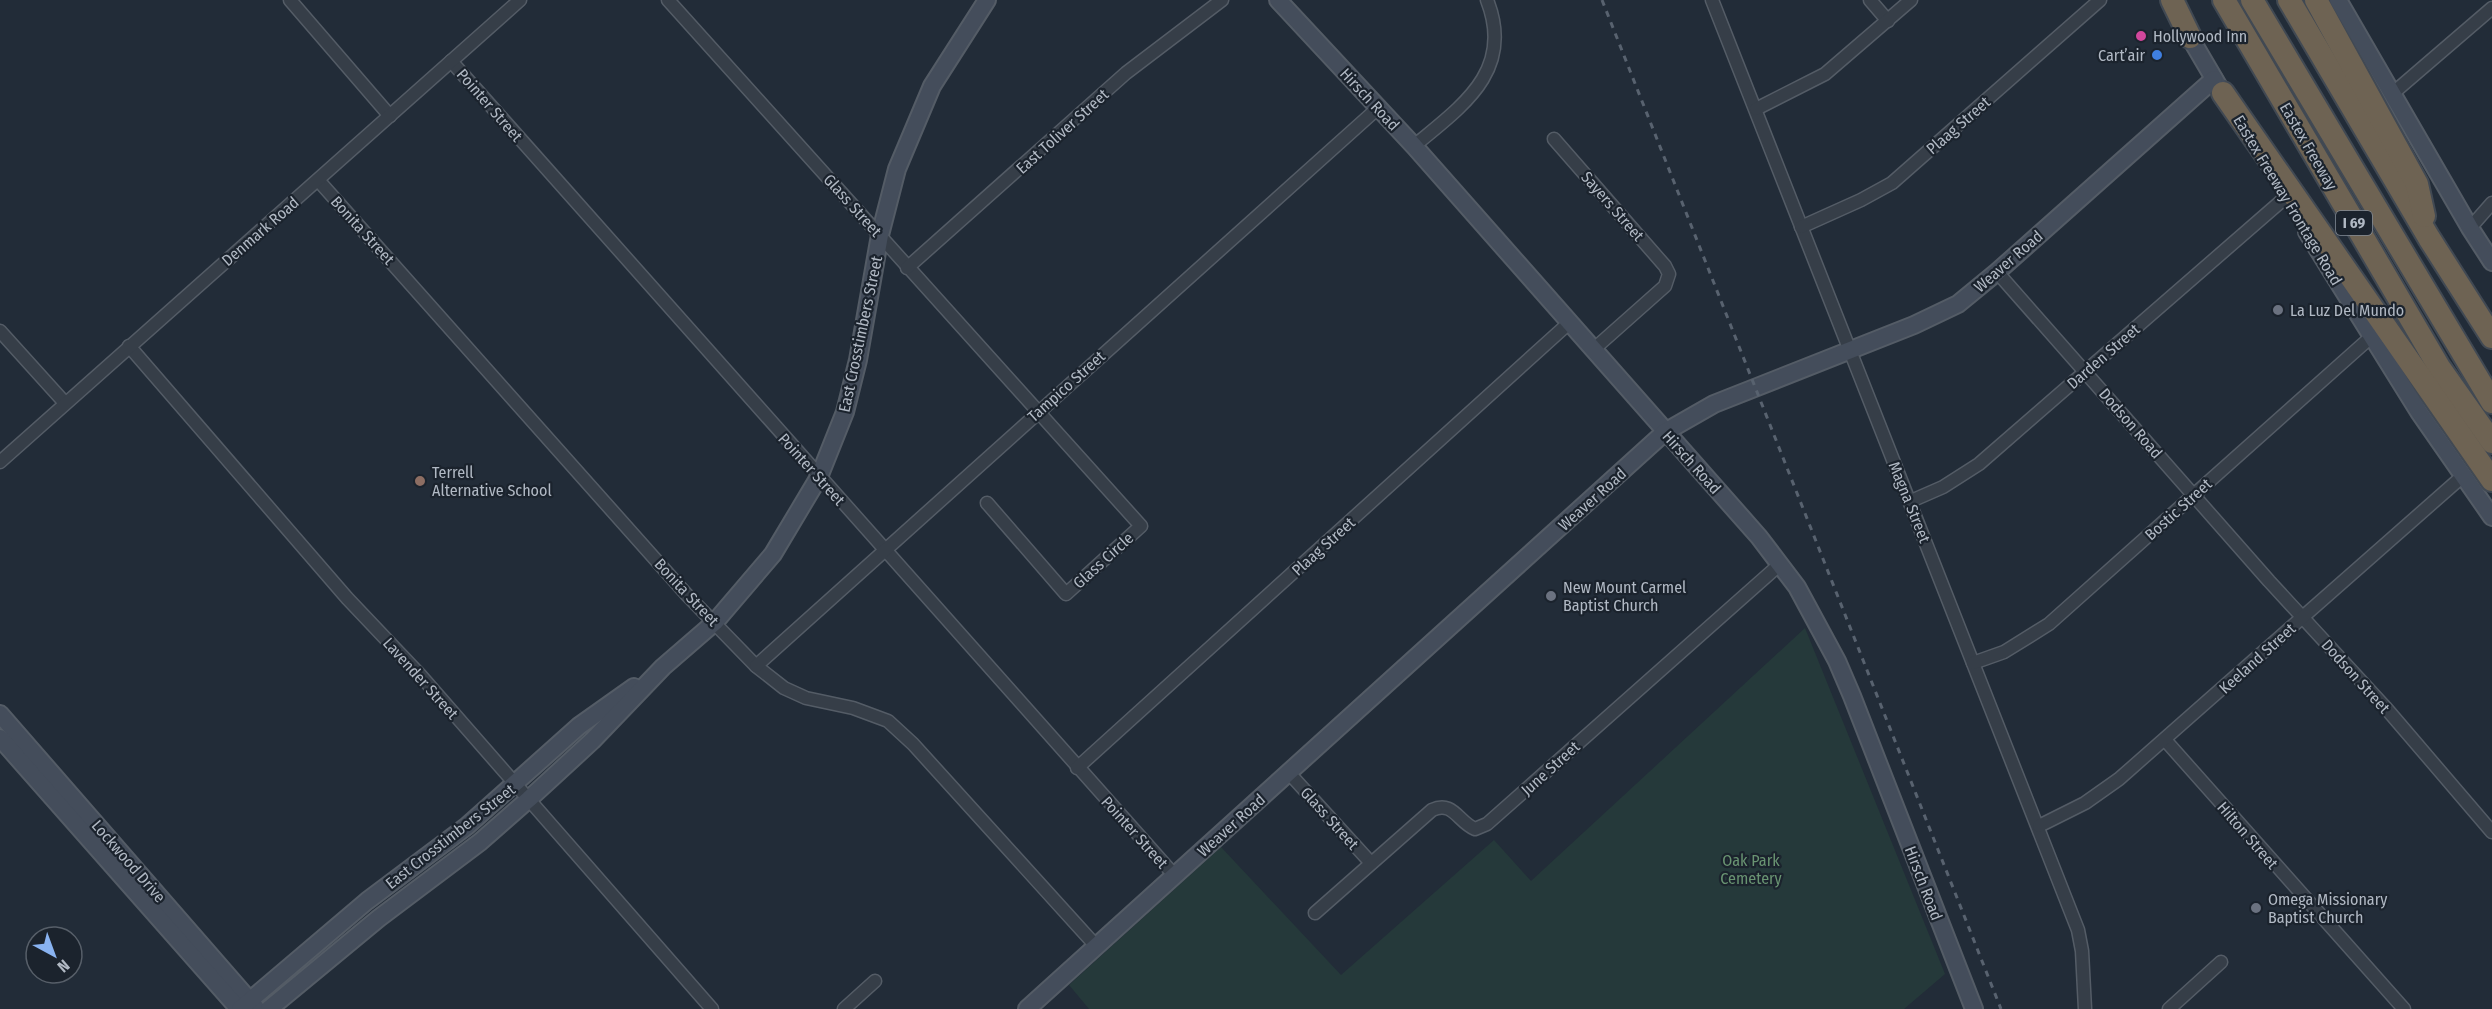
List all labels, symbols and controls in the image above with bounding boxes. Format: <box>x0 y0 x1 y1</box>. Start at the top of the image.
place label: Hollywood Inn <box>2153 27 2247 46</box>
marker: Hollywood Inn <box>2134 29 2148 43</box>
place label: Cart’air <box>2098 46 2145 65</box>
marker: Cart’air <box>2150 48 2164 62</box>
street label: Hirsch Road <box>1336 64 1403 134</box>
street label: Pointer Street <box>453 65 527 146</box>
street label: East Toliver Street <box>1012 84 1113 178</box>
street label: Plaag Street <box>1923 92 1995 158</box>
street label: Eastex Freeway <box>2276 99 2342 194</box>
street label: Eastex Freeway Frontage Road <box>2229 112 2346 289</box>
street label: Sayers Street <box>1577 168 1648 246</box>
street label: Glass Street <box>820 170 886 241</box>
street label: Bonita Street <box>327 192 399 269</box>
street label: Denmark Road <box>218 193 303 270</box>
road number: I 69 <box>2336 211 2372 235</box>
street label: Weaver Road <box>1970 226 2047 296</box>
street label: East Crosstimbers Street <box>835 254 886 414</box>
place label: La Luz Del Mundo <box>2290 301 2404 320</box>
marker: La Luz Del Mundo <box>2271 303 2285 317</box>
street label: Darden Street <box>2063 319 2144 393</box>
street label: Tampico Street <box>1024 346 1109 426</box>
street label: Dodson Road <box>2095 384 2166 462</box>
street label: Hirsch Road <box>1658 427 1725 498</box>
street label: Pointer Street <box>774 429 849 510</box>
street label: Magna Street <box>1885 459 1935 546</box>
place label: Terrell Alternative School <box>432 463 552 500</box>
street label: Weaver Road <box>1555 464 1630 535</box>
marker: Terrell Alternative School <box>413 474 427 488</box>
street label: Bostic Street <box>2141 474 2216 544</box>
street label: Plaag Street <box>1288 513 1359 580</box>
street label: Glass Circle <box>1069 528 1137 592</box>
street label: Bonita Street <box>650 555 723 631</box>
place label: New Mount Carmel Baptist Church <box>1563 578 1686 615</box>
marker: New Mount Carmel Baptist Church <box>1544 589 1558 603</box>
street label: Keeland Street <box>2215 619 2300 698</box>
street label: Lavender Street <box>379 634 463 724</box>
street label: Dodson Street <box>2317 635 2394 718</box>
street label: June Street <box>1517 737 1584 800</box>
street label: East Crosstimbers Street <box>382 779 519 893</box>
street label: Glass Street <box>1297 783 1363 854</box>
street label: Weaver Road <box>1194 790 1269 861</box>
street label: Pointer Street <box>1097 792 1172 873</box>
street label: Hilton Street <box>2213 798 2282 873</box>
street label: Lockwood Drive <box>88 816 170 906</box>
street label: Hirsch Road <box>1901 843 1946 923</box>
park label: Oak Park Cemetery <box>1720 851 1783 888</box>
place label: Omega Missionary Baptist Church <box>2268 890 2388 927</box>
marker: Omega Missionary Baptist Church <box>2249 901 2263 915</box>
north arrow <box>24 925 84 985</box>
text: N <box>54 956 73 976</box>

